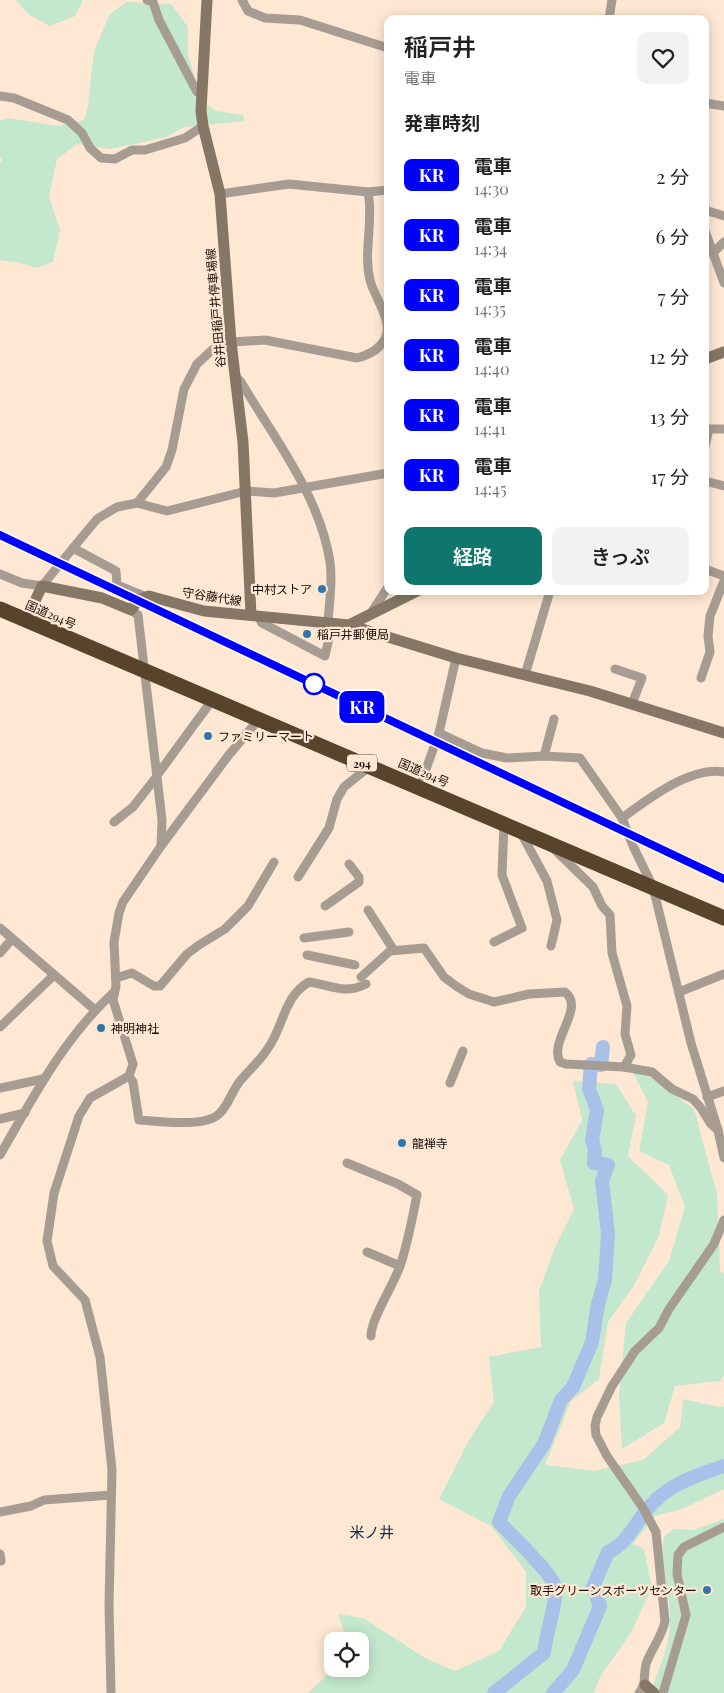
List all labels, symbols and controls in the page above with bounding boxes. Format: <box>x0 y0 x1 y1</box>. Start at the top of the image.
text: 稲戸井 <box>404 30 476 62</box>
button: heart <box>637 32 689 84</box>
text: 電車 <box>404 67 436 88</box>
text: 発車時刻 <box>404 109 480 135</box>
text: 電車 <box>474 152 512 178</box>
text: KR <box>419 163 444 187</box>
text: 2 分 <box>656 163 689 189</box>
text: 14:30 <box>474 178 509 199</box>
text: 電車 <box>474 212 512 238</box>
text: KR <box>419 223 444 247</box>
text: 6 分 <box>655 223 689 249</box>
text: 14:34 <box>474 238 507 259</box>
street label: 谷井田稲戸井停車場線 <box>202 248 228 368</box>
text: 電車 <box>474 272 512 298</box>
text: KR <box>419 283 444 307</box>
text: 7 分 <box>658 283 689 309</box>
text: 14:35 <box>474 298 506 319</box>
text: 電車 <box>474 332 512 358</box>
text: KR <box>419 343 444 367</box>
text: 12 分 <box>649 343 689 369</box>
text: 14:40 <box>474 358 510 379</box>
text: 電車 <box>474 392 512 418</box>
text: KR <box>419 403 444 427</box>
text: 13 分 <box>650 403 689 429</box>
text: 14:41 <box>474 418 506 439</box>
text: 電車 <box>474 452 512 478</box>
text: KR <box>419 463 444 487</box>
text: 17 分 <box>651 463 689 489</box>
text: 14:45 <box>474 478 507 499</box>
button: 経路 <box>404 527 542 585</box>
button: きっぷ <box>552 527 689 585</box>
place label: 中村ストア <box>252 581 312 597</box>
street label: 守谷藤代線 <box>181 583 243 609</box>
marker: 中村ストア <box>316 583 328 595</box>
street label: 国道294号 <box>23 596 79 632</box>
place label: 稲戸井郵便局 <box>317 626 389 642</box>
marker: 稲戸井郵便局 <box>301 628 313 640</box>
unlabelled marker <box>303 673 325 695</box>
line badge: KR <box>340 691 384 723</box>
text: KR <box>349 695 375 719</box>
place label: ファミリーマート <box>218 728 314 744</box>
marker: ファミリーマート <box>202 730 214 742</box>
road number: 294 <box>347 754 377 771</box>
street label: 国道294号 <box>396 754 452 790</box>
place label: 神明神社 <box>111 1020 159 1036</box>
marker: 神明神社 <box>95 1022 107 1034</box>
place label: 龍禅寺 <box>412 1135 448 1151</box>
marker: 龍禅寺 <box>396 1137 408 1149</box>
district label: 米ノ井 <box>349 1522 395 1542</box>
place label: 取手グリーンスポーツセンター <box>530 1582 697 1598</box>
marker: 取手グリーンスポーツセンター <box>701 1584 713 1596</box>
map controls <box>324 1632 369 1677</box>
button: locate <box>324 1632 369 1677</box>

